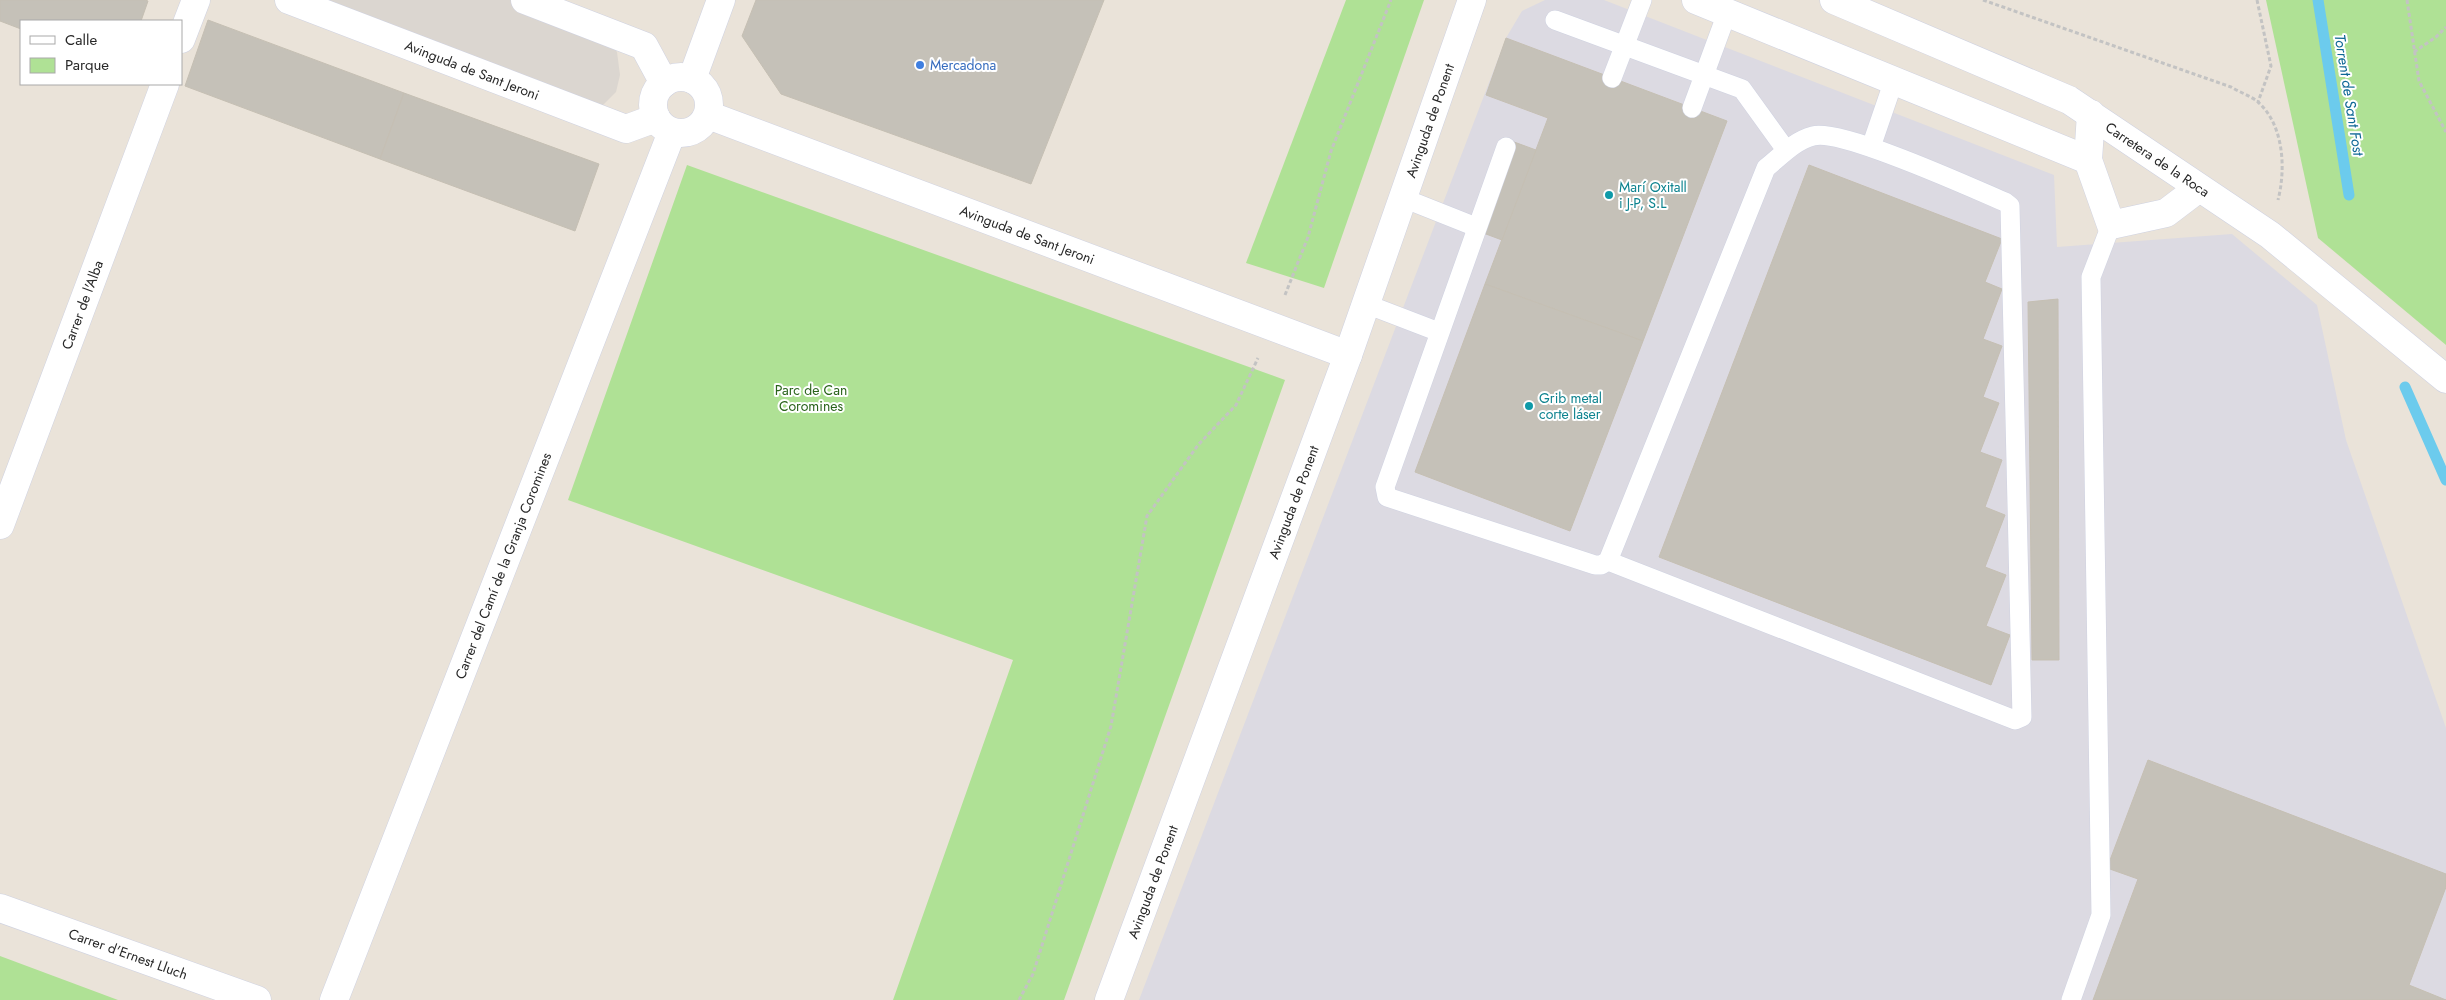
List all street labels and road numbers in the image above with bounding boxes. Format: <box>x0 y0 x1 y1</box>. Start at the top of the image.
street label: Avinguda de Sant Jeroni <box>402 35 542 105</box>
street label: Avinguda de Ponent <box>1401 60 1459 181</box>
street label: Carretera de la Roca <box>2101 117 2214 202</box>
street label: Avinguda de Sant Jeroni <box>957 200 1098 269</box>
street label: Carrer de l'Alba <box>57 258 108 352</box>
street label: Avinguda de Ponent <box>1263 442 1324 562</box>
street label: Carrer del Camí de la Granja Coromines <box>450 449 556 682</box>
street label: Avinguda de Ponent <box>1123 822 1183 941</box>
street label: Carrer d'Ernest Lluch <box>66 923 190 984</box>

